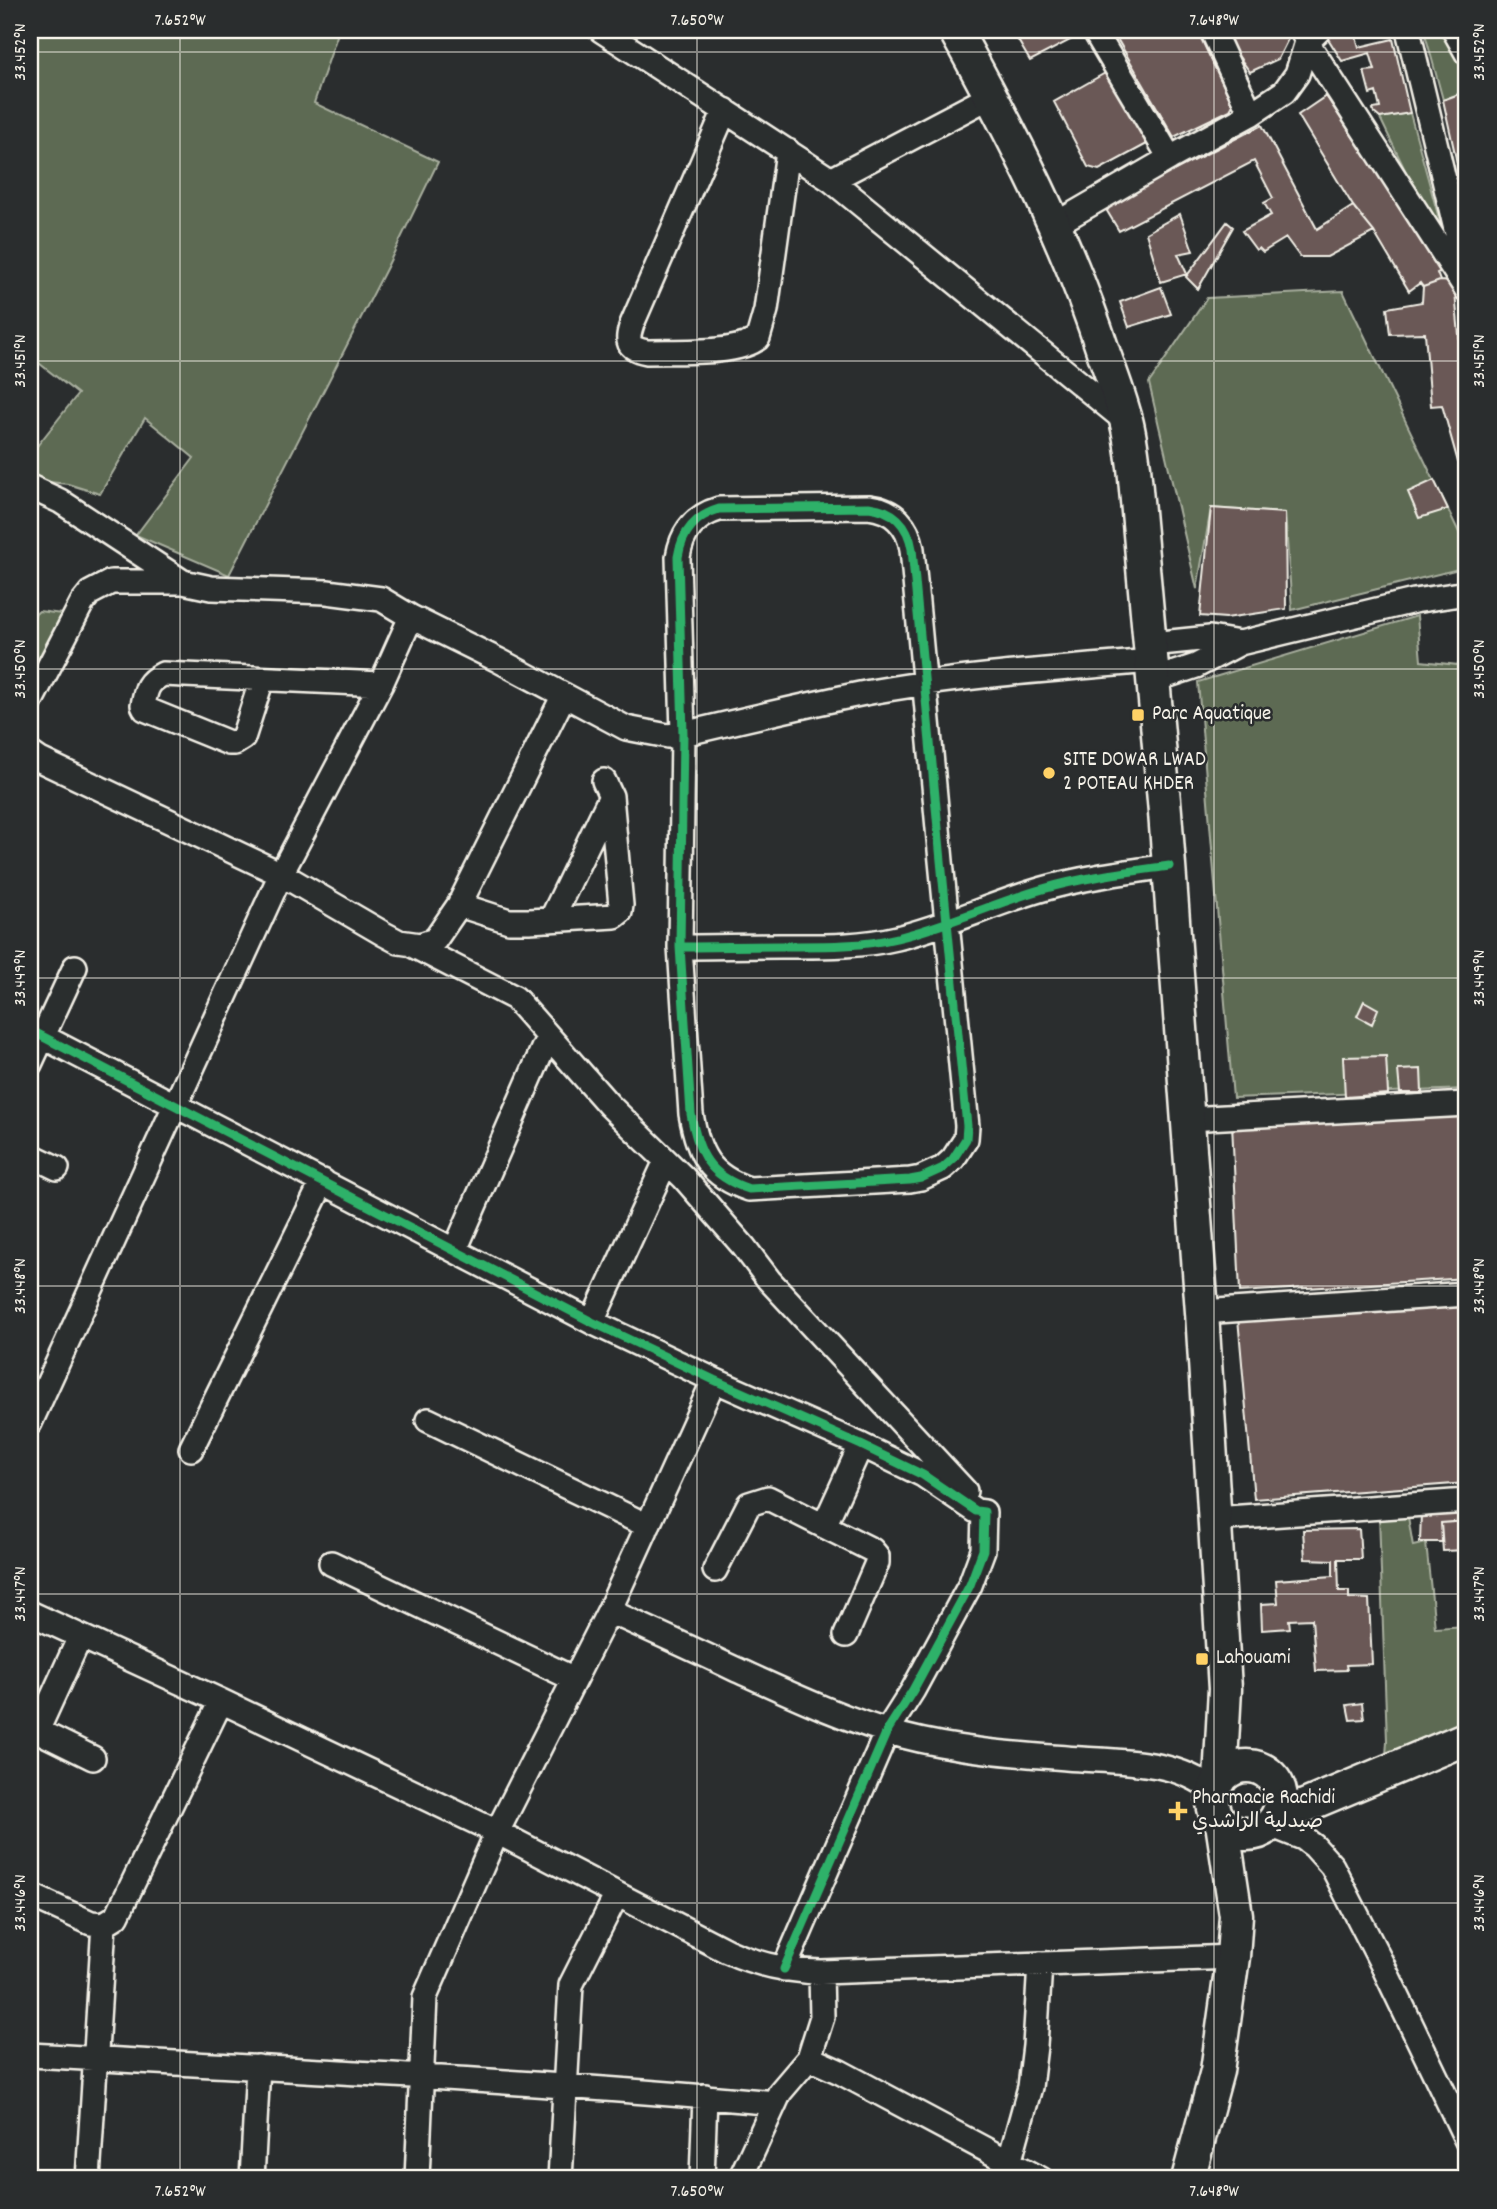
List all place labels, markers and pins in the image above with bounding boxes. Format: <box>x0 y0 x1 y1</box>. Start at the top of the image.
place label: Parc Aquatique <box>1152 700 1271 730</box>
marker: Parc Aquatique <box>1130 707 1146 723</box>
place label: SITE DOWAR LWAD 2 POTEAU KHDER <box>1063 746 1206 800</box>
marker: SITE DOWAR LWAD 2 POTEAU KHDER <box>1041 765 1057 781</box>
place label: Lahouami <box>1216 1644 1291 1674</box>
marker: Lahouami <box>1194 1651 1210 1667</box>
place label: Pharmacie Rachidi صيدلية الراشدي <box>1192 1784 1335 1838</box>
marker: Pharmacie Rachidi صيدلية الراشدي <box>1170 1803 1186 1819</box>

